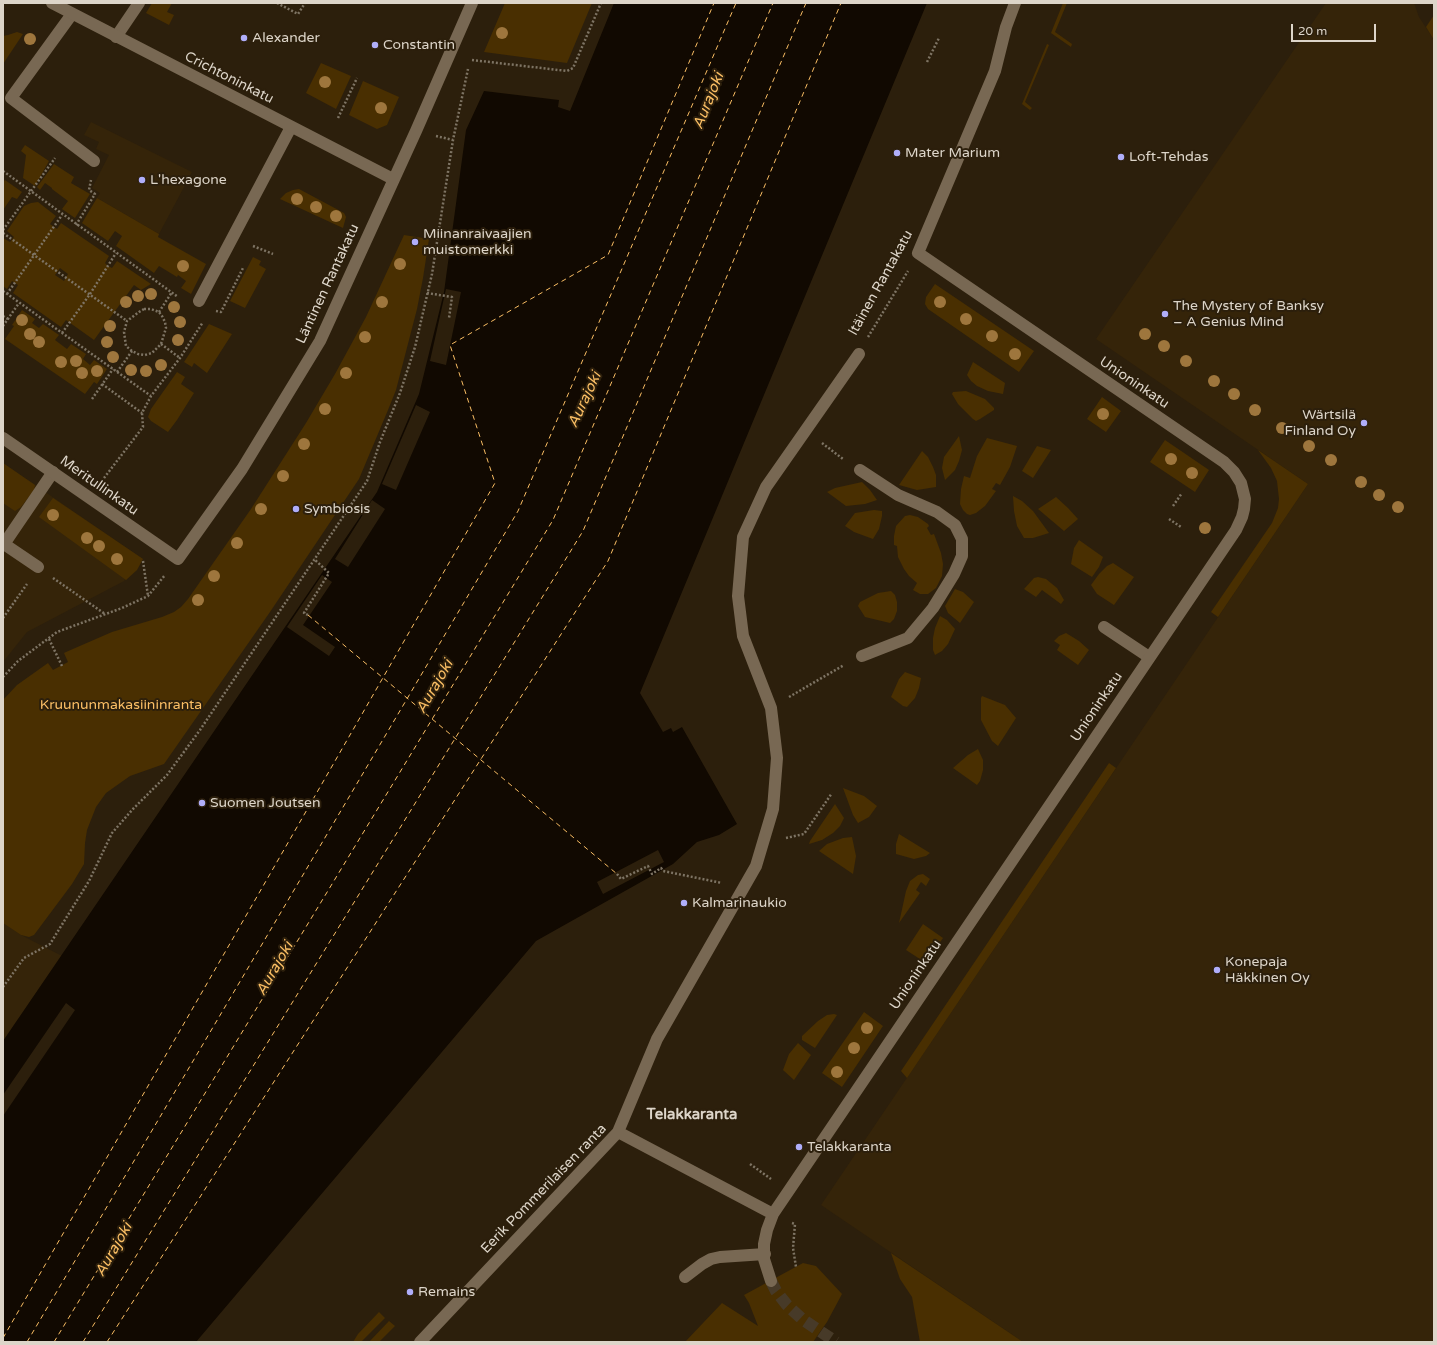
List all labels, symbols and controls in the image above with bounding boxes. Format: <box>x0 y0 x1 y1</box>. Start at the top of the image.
scale bar <box>1293 16 1378 42</box>
text: 20 m <box>1298 24 1327 38</box>
place label: Alexander <box>252 30 320 46</box>
marker: Alexander <box>239 33 249 43</box>
place label: Constantin <box>383 37 455 53</box>
marker: Constantin <box>370 40 380 50</box>
street label: Crichtoninkatu <box>182 48 276 108</box>
water label: Aurajoki <box>690 70 728 132</box>
place label: Mater Marium <box>905 145 1000 161</box>
marker: Mater Marium <box>892 148 902 158</box>
place label: Loft-Tehdas <box>1129 149 1208 165</box>
marker: Loft-Tehdas <box>1116 152 1126 162</box>
place label: L'hexagone <box>150 172 227 188</box>
marker: L'hexagone <box>137 175 147 185</box>
street label: Läntinen Rantakatu <box>293 221 363 347</box>
place label: Miinanraivaajien muistomerkki <box>423 226 532 258</box>
street label: Itäinen Rantakatu <box>845 227 917 339</box>
marker: Miinanraivaajien muistomerkki <box>410 237 420 247</box>
place label: The Mystery of Banksy – A Genius Mind <box>1173 298 1324 330</box>
marker: The Mystery of Banksy – A Genius Mind <box>1160 309 1170 319</box>
street label: Unioninkatu <box>1096 354 1172 412</box>
water label: Aurajoki <box>564 369 606 431</box>
place label: Wärtsilä Finland Oy <box>1284 407 1356 440</box>
marker: Wärtsilä Finland Oy <box>1359 418 1369 428</box>
street label: Meritullinkatu <box>56 453 142 519</box>
place label: Symbiosis <box>304 501 370 517</box>
marker: Symbiosis <box>291 504 301 514</box>
water label: Aurajoki <box>412 657 458 717</box>
street label: Unioninkatu <box>1068 669 1126 745</box>
park label: Kruununmakasiininranta <box>40 697 202 713</box>
place label: Suomen Joutsen <box>210 795 321 811</box>
marker: Suomen Joutsen <box>197 798 207 808</box>
place label: Kalmarinaukio <box>692 895 787 911</box>
marker: Kalmarinaukio <box>679 898 689 908</box>
street label: Unioninkatu <box>887 937 945 1013</box>
water label: Aurajoki <box>252 939 298 999</box>
place label: Konepaja Häkkinen Oy <box>1225 954 1310 986</box>
marker: Konepaja Häkkinen Oy <box>1212 965 1222 975</box>
district label: Telakkaranta <box>647 1106 737 1124</box>
street label: Eerik Pommerilaisen ranta <box>478 1121 610 1257</box>
place label: Telakkaranta <box>807 1139 892 1155</box>
marker: Telakkaranta <box>794 1142 804 1152</box>
water label: Aurajoki <box>91 1220 137 1280</box>
place label: Remains <box>418 1284 475 1300</box>
marker: Remains <box>405 1287 415 1297</box>

